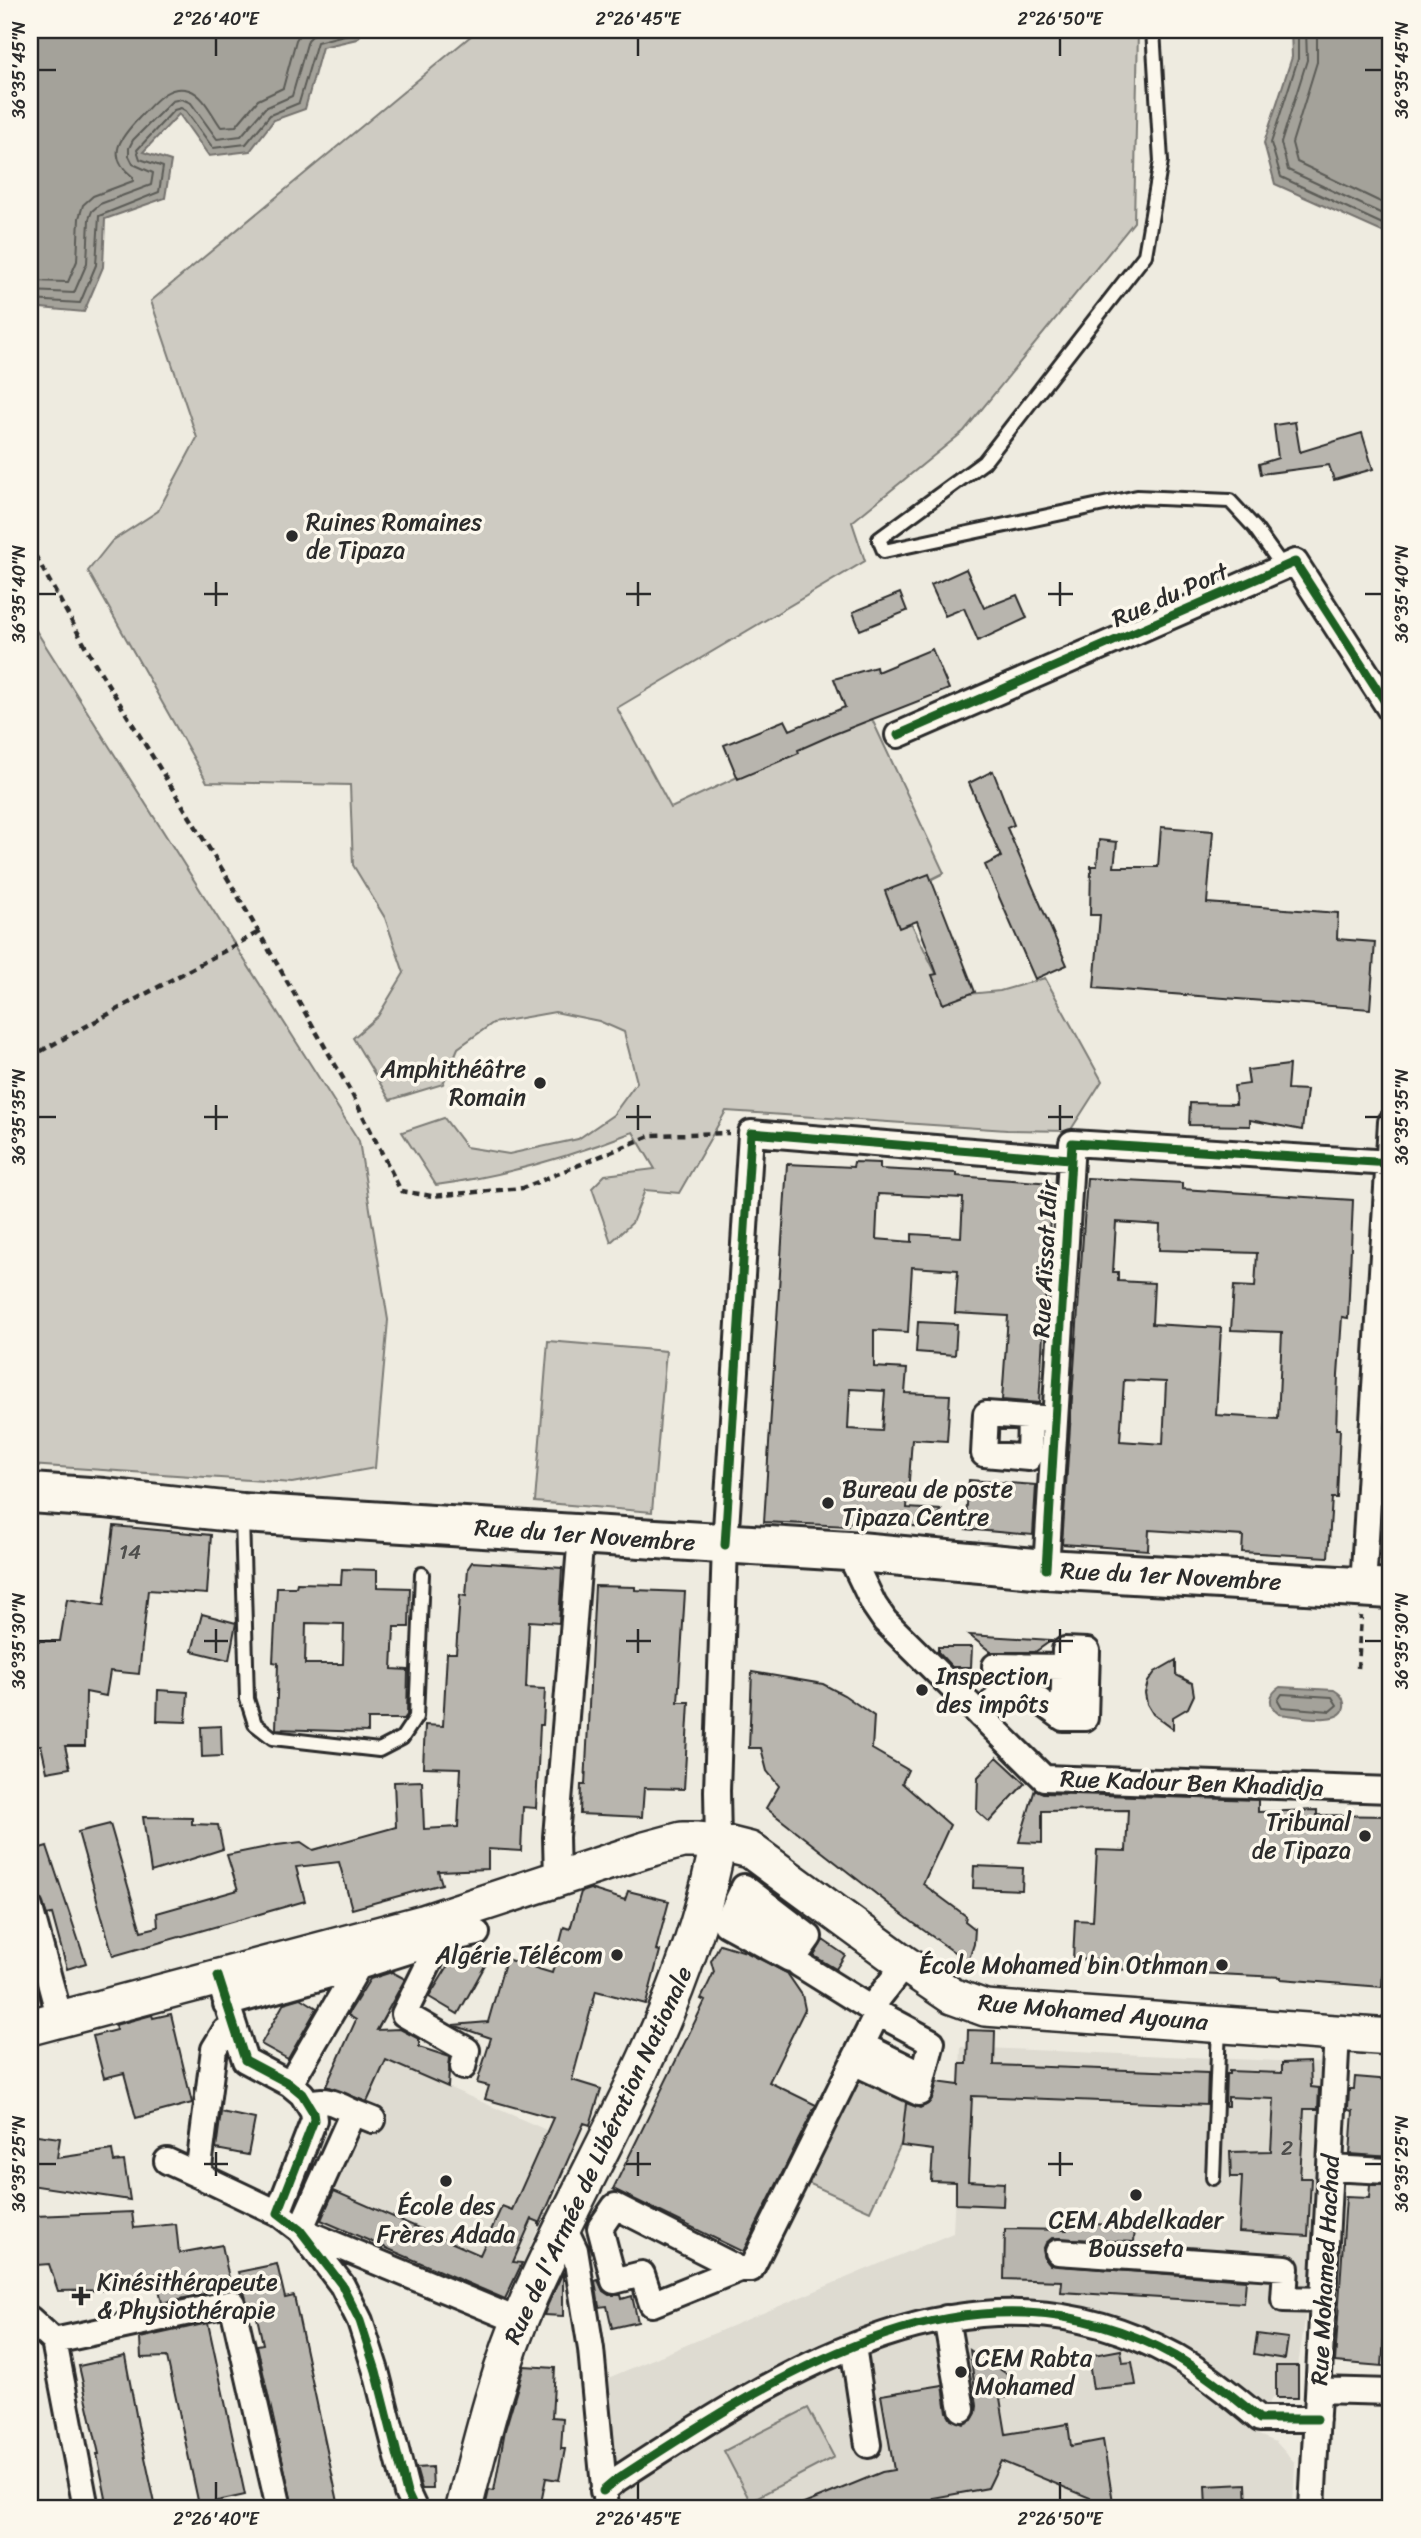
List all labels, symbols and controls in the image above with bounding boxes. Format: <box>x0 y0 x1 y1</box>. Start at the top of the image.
text: 2°26'40"E <box>173 3 260 35</box>
text: 2°26'45"E <box>595 3 682 35</box>
text: 2°26'50"E <box>1017 3 1104 35</box>
text: 36°35'45"N <box>3 21 35 119</box>
text: 36°35'45"N <box>1386 21 1418 119</box>
place label: Ruines Romaines de Tipaza <box>306 501 482 571</box>
marker: Ruines Romaines de Tipaza <box>284 528 300 544</box>
text: 36°35'40"N <box>3 545 35 643</box>
text: 36°35'40"N <box>1386 545 1418 643</box>
street label: Rue du Port <box>1105 550 1236 639</box>
place label: Amphithéâtre Romain <box>380 1048 526 1118</box>
text: 36°35'35"N <box>3 1068 35 1165</box>
text: 36°35'35"N <box>1386 1068 1418 1165</box>
marker: Amphithéâtre Romain <box>532 1075 548 1091</box>
street label: Rue Aïssat Idir <box>1020 1177 1070 1339</box>
place label: Bureau de poste Tipaza Centre <box>842 1468 1013 1538</box>
marker: Bureau de poste Tipaza Centre <box>820 1495 836 1511</box>
street label: Rue du 1er Novembre <box>473 1506 697 1564</box>
house number: 14 <box>119 1533 141 1571</box>
street label: Rue du 1er Novembre <box>1059 1549 1283 1603</box>
text: 36°35'30"N <box>3 1592 35 1689</box>
text: 36°35'30"N <box>1386 1592 1418 1689</box>
place label: Inspection des impôts <box>935 1655 1049 1725</box>
marker: Inspection des impôts <box>914 1682 930 1698</box>
street label: Rue Kadour Ben Khadidja <box>1060 1757 1324 1809</box>
place label: Tribunal de Tipaza <box>1252 1801 1352 1871</box>
marker: Tribunal de Tipaza <box>1357 1828 1373 1844</box>
place label: Algérie Télécom <box>435 1934 603 1976</box>
place label: École Mohamed bin Othman <box>919 1944 1208 1986</box>
marker: Algérie Télécom <box>609 1947 625 1963</box>
marker: École Mohamed bin Othman <box>1214 1957 1230 1973</box>
street label: Rue de l'Armée de Libération Nationale <box>492 1959 704 2351</box>
street label: Rue Mohamed Ayouna <box>976 1981 1211 2043</box>
text: 36°35'25"N <box>3 2115 35 2212</box>
text: 36°35'25"N <box>1386 2115 1418 2212</box>
house number: 2 <box>1281 2129 1293 2167</box>
street label: Rue Mohamed Hachad <box>1298 2152 1352 2386</box>
marker: École des Frères Adada <box>438 2173 454 2189</box>
place label: École des Frères Adada <box>377 2185 515 2255</box>
marker: CEM Abdelkader Bousseta <box>1128 2187 1144 2203</box>
place label: CEM Abdelkader Bousseta <box>1049 2199 1224 2269</box>
place label: Kinésithérapeute & Physiothérapie <box>97 2261 278 2331</box>
marker: Kinésithérapeute & Physiothérapie <box>71 2286 91 2306</box>
place label: CEM Rabta Mohamed <box>975 2337 1093 2407</box>
marker: CEM Rabta Mohamed <box>953 2364 969 2380</box>
text: 2°26'40"E <box>173 2503 260 2535</box>
text: 2°26'45"E <box>595 2503 682 2535</box>
text: 2°26'50"E <box>1017 2503 1104 2535</box>

